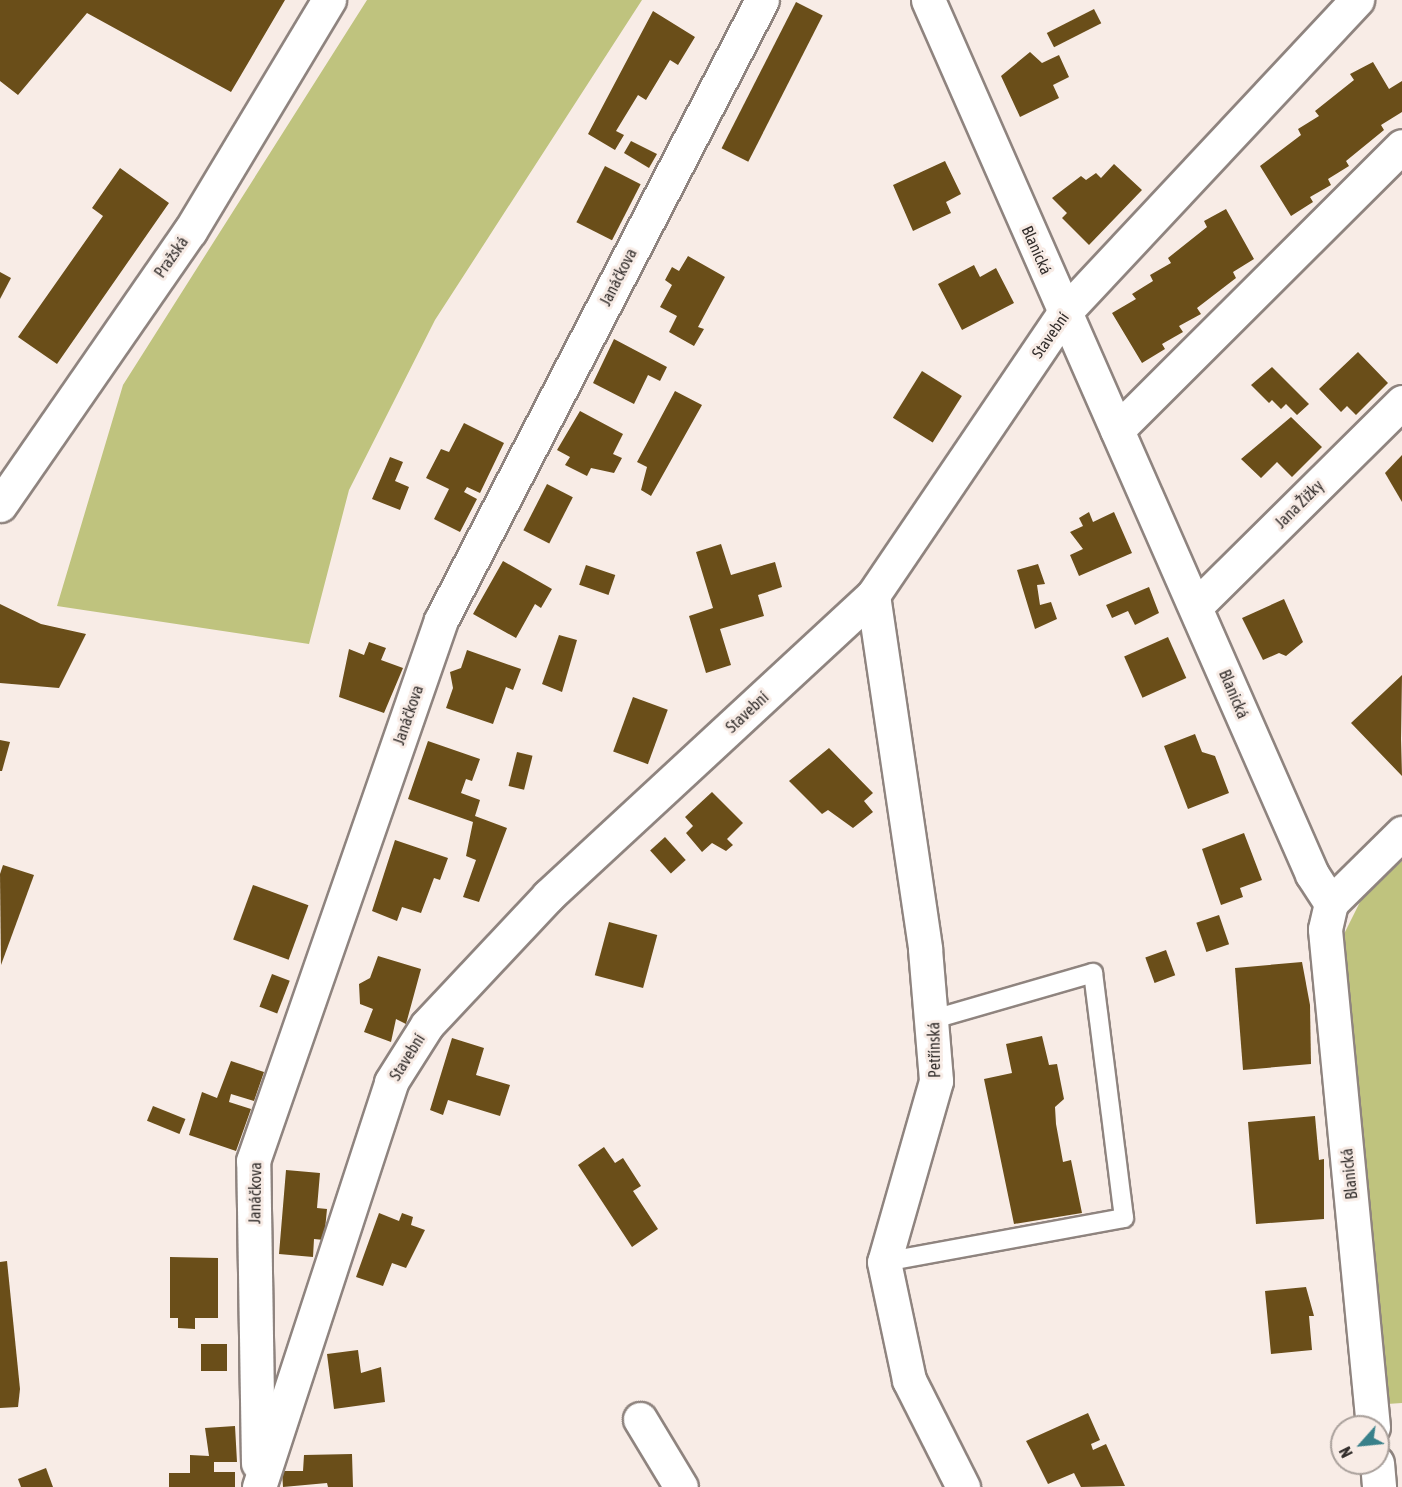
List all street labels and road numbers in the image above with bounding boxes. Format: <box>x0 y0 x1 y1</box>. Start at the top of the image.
street label: Blanická <box>1018 223 1056 277</box>
street label: Pražská <box>150 233 192 281</box>
street label: Janáčkova <box>595 245 641 309</box>
street label: Stavební <box>1027 308 1073 362</box>
street label: Jana Žižky <box>1271 476 1327 532</box>
street label: Blanická <box>1215 667 1253 721</box>
street label: Janáčkova <box>389 683 427 747</box>
street label: Stavební <box>722 687 772 737</box>
street label: Petřínská <box>924 1022 944 1078</box>
street label: Stavební <box>385 1030 429 1084</box>
street label: Blanická <box>1337 1148 1361 1200</box>
street label: Janáčkova <box>245 1162 265 1224</box>

